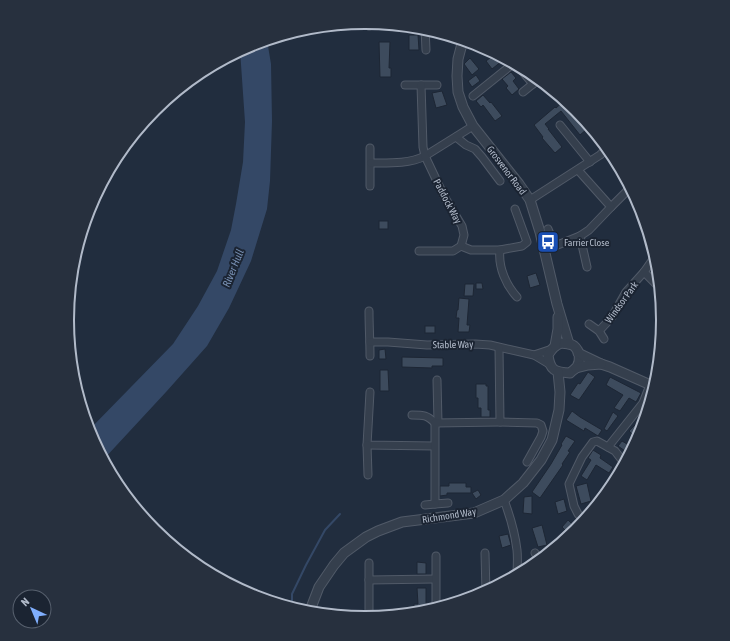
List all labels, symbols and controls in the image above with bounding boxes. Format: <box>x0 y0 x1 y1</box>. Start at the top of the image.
street label: Grosvenor Road <box>485 144 529 197</box>
street label: Paddock Way <box>431 177 464 225</box>
bus stop icon: Farrier Close <box>535 229 561 255</box>
place label: Farrier Close <box>564 237 610 248</box>
water label: River Hull <box>220 247 246 289</box>
street label: Windsor Park <box>603 279 640 325</box>
street label: Stable Way <box>433 339 473 350</box>
street label: Richmond Way <box>421 506 477 525</box>
north arrow <box>12 589 52 629</box>
text: N <box>19 595 32 608</box>

